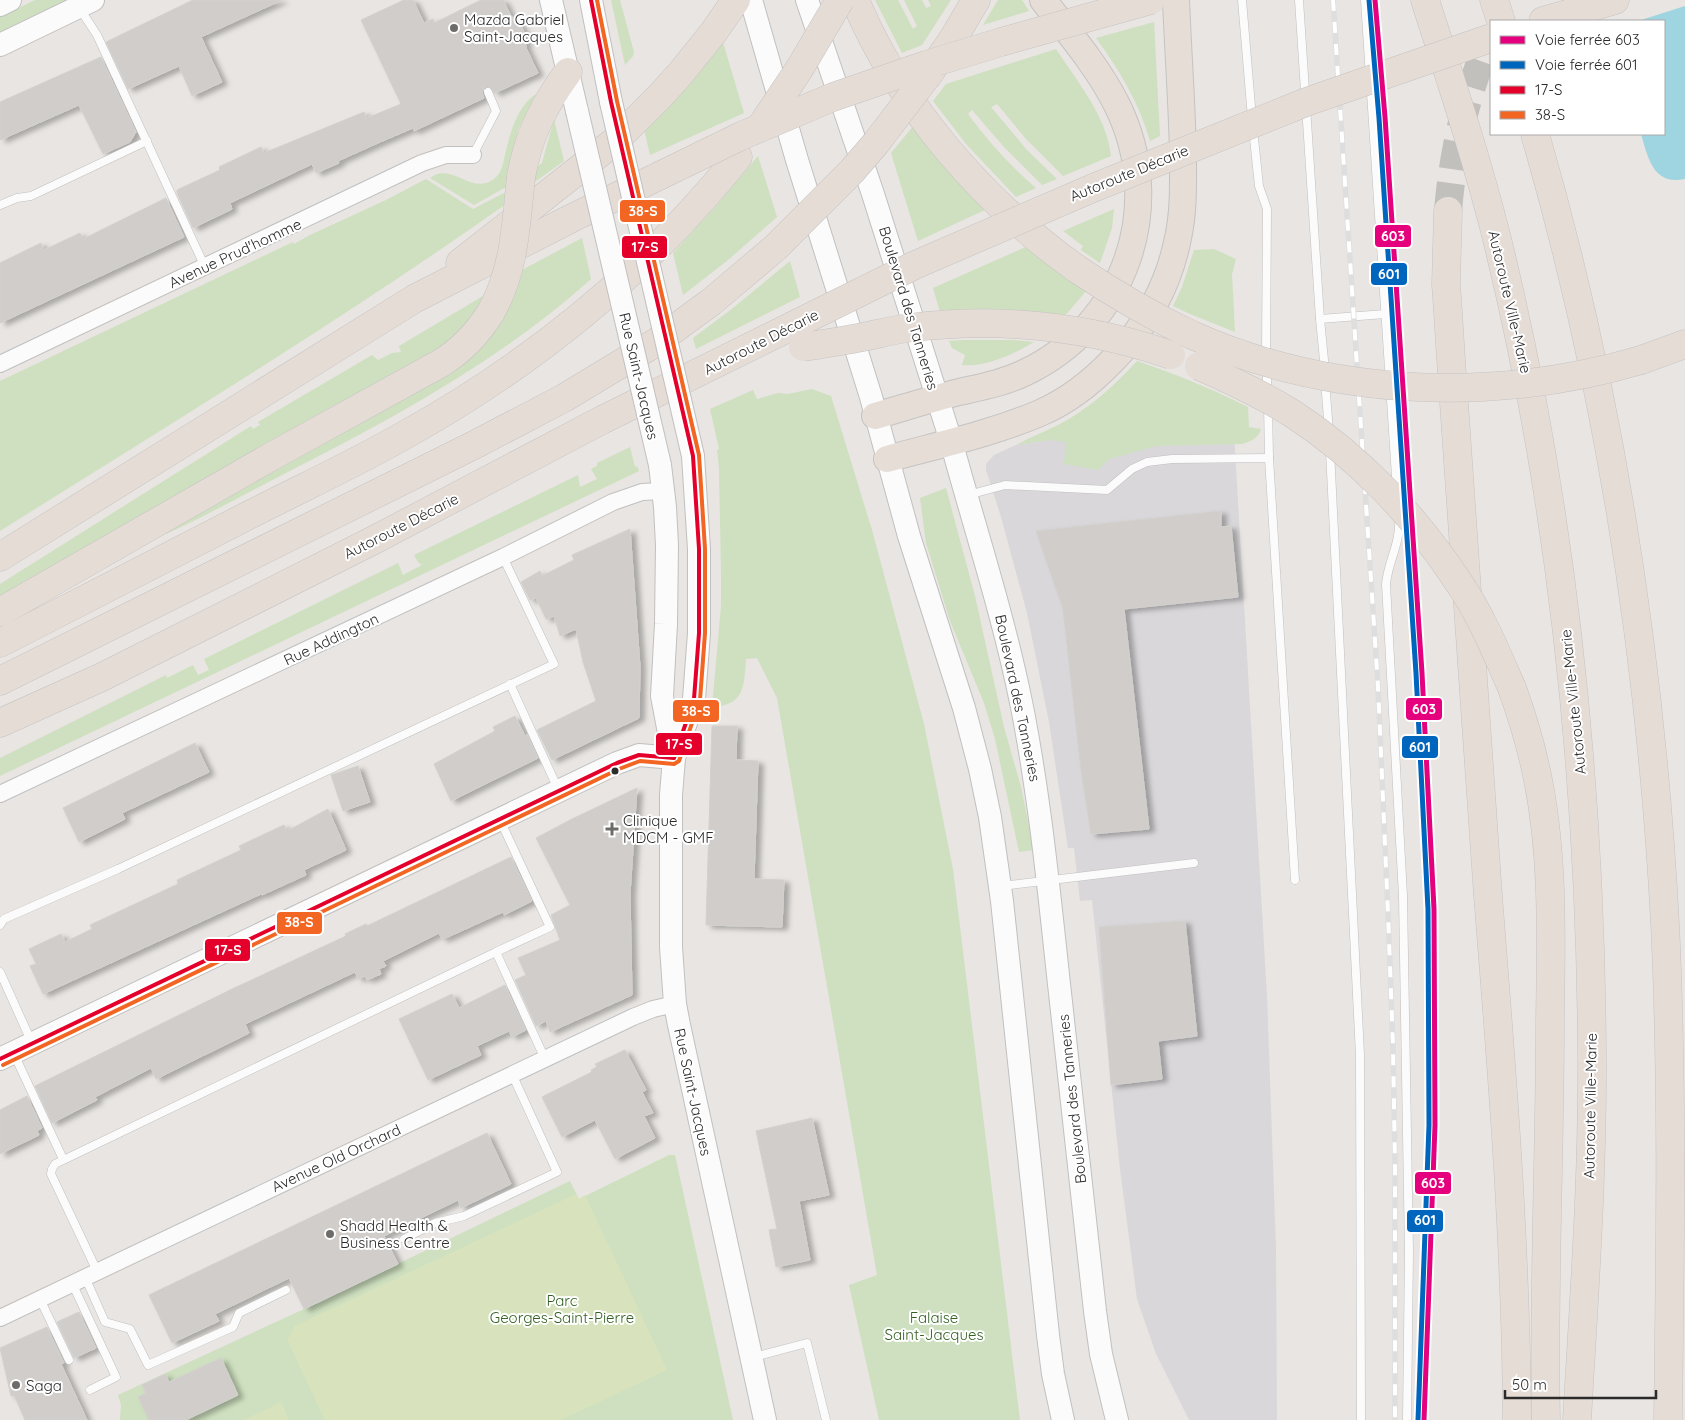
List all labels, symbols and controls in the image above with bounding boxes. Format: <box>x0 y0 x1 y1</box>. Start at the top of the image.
place label: Mazda Gabriel Saint-Jacques <box>464 10 565 46</box>
legend <box>1490 20 1665 135</box>
marker: Mazda Gabriel Saint-Jacques <box>448 22 460 34</box>
text: Voie ferrée 603 <box>1535 30 1640 49</box>
text: Voie ferrée 601 <box>1535 55 1638 74</box>
text: 17-S <box>1535 80 1563 99</box>
text: 38-S <box>1535 105 1565 124</box>
street label: Autoroute Décarie <box>1067 141 1191 205</box>
line badge: 38-S <box>619 199 666 223</box>
text: 38-S <box>628 202 658 220</box>
street label: Avenue Prud'homme <box>166 214 304 292</box>
street label: Boulevard des Tanneries <box>875 224 943 392</box>
line badge: 603 <box>1374 224 1412 248</box>
text: 603 <box>1381 227 1405 245</box>
street label: Autoroute Ville-Marie <box>1484 229 1536 375</box>
line badge: 17-S <box>621 235 668 259</box>
text: 17-S <box>631 238 659 256</box>
line badge: 601 <box>1370 262 1408 286</box>
text: 601 <box>1378 265 1400 283</box>
street label: Autoroute Décarie <box>700 305 822 379</box>
street label: Rue Saint-Jacques <box>615 311 663 441</box>
street label: Autoroute Décarie <box>340 489 462 563</box>
street label: Rue Addington <box>280 609 382 669</box>
street label: Boulevard des Tanneries <box>991 613 1045 783</box>
street label: Autoroute Ville-Marie <box>1556 628 1590 776</box>
line badge: 603 <box>1405 697 1443 721</box>
line badge: 38-S <box>672 699 720 723</box>
text: 603 <box>1412 700 1436 718</box>
text: 38-S <box>681 702 711 720</box>
line badge: 17-S <box>655 732 703 756</box>
text: 17-S <box>665 735 693 753</box>
line badge: 601 <box>1401 735 1439 759</box>
text: 601 <box>1409 738 1431 756</box>
unlabelled marker <box>610 766 620 776</box>
place label: Clinique MDCM - GMF <box>623 811 714 847</box>
marker: Clinique MDCM - GMF <box>605 822 619 836</box>
line badge: 38-S <box>276 911 323 935</box>
text: 38-S <box>284 913 314 931</box>
line badge: 17-S <box>204 938 251 962</box>
text: 17-S <box>214 941 242 959</box>
street label: Boulevard des Tanneries <box>1054 1013 1090 1185</box>
street label: Rue Saint-Jacques <box>670 1026 716 1158</box>
street label: Autoroute Ville-Marie <box>1579 1033 1601 1179</box>
street label: Avenue Old Orchard <box>268 1120 404 1196</box>
line badge: 603 <box>1414 1171 1452 1195</box>
text: 603 <box>1421 1174 1445 1192</box>
line badge: 601 <box>1406 1209 1444 1233</box>
text: 601 <box>1414 1211 1436 1229</box>
place label: Shadd Health & Business Centre <box>340 1216 450 1252</box>
marker: Shadd Health & Business Centre <box>324 1228 336 1240</box>
park label: Parc Georges-Saint-Pierre <box>490 1291 634 1327</box>
park label: Falaise Saint-Jacques <box>885 1308 983 1344</box>
scale bar <box>1505 1368 1656 1400</box>
text: 50 m <box>1512 1375 1547 1394</box>
place label: Saga <box>26 1376 62 1395</box>
marker: Saga <box>10 1379 22 1391</box>

